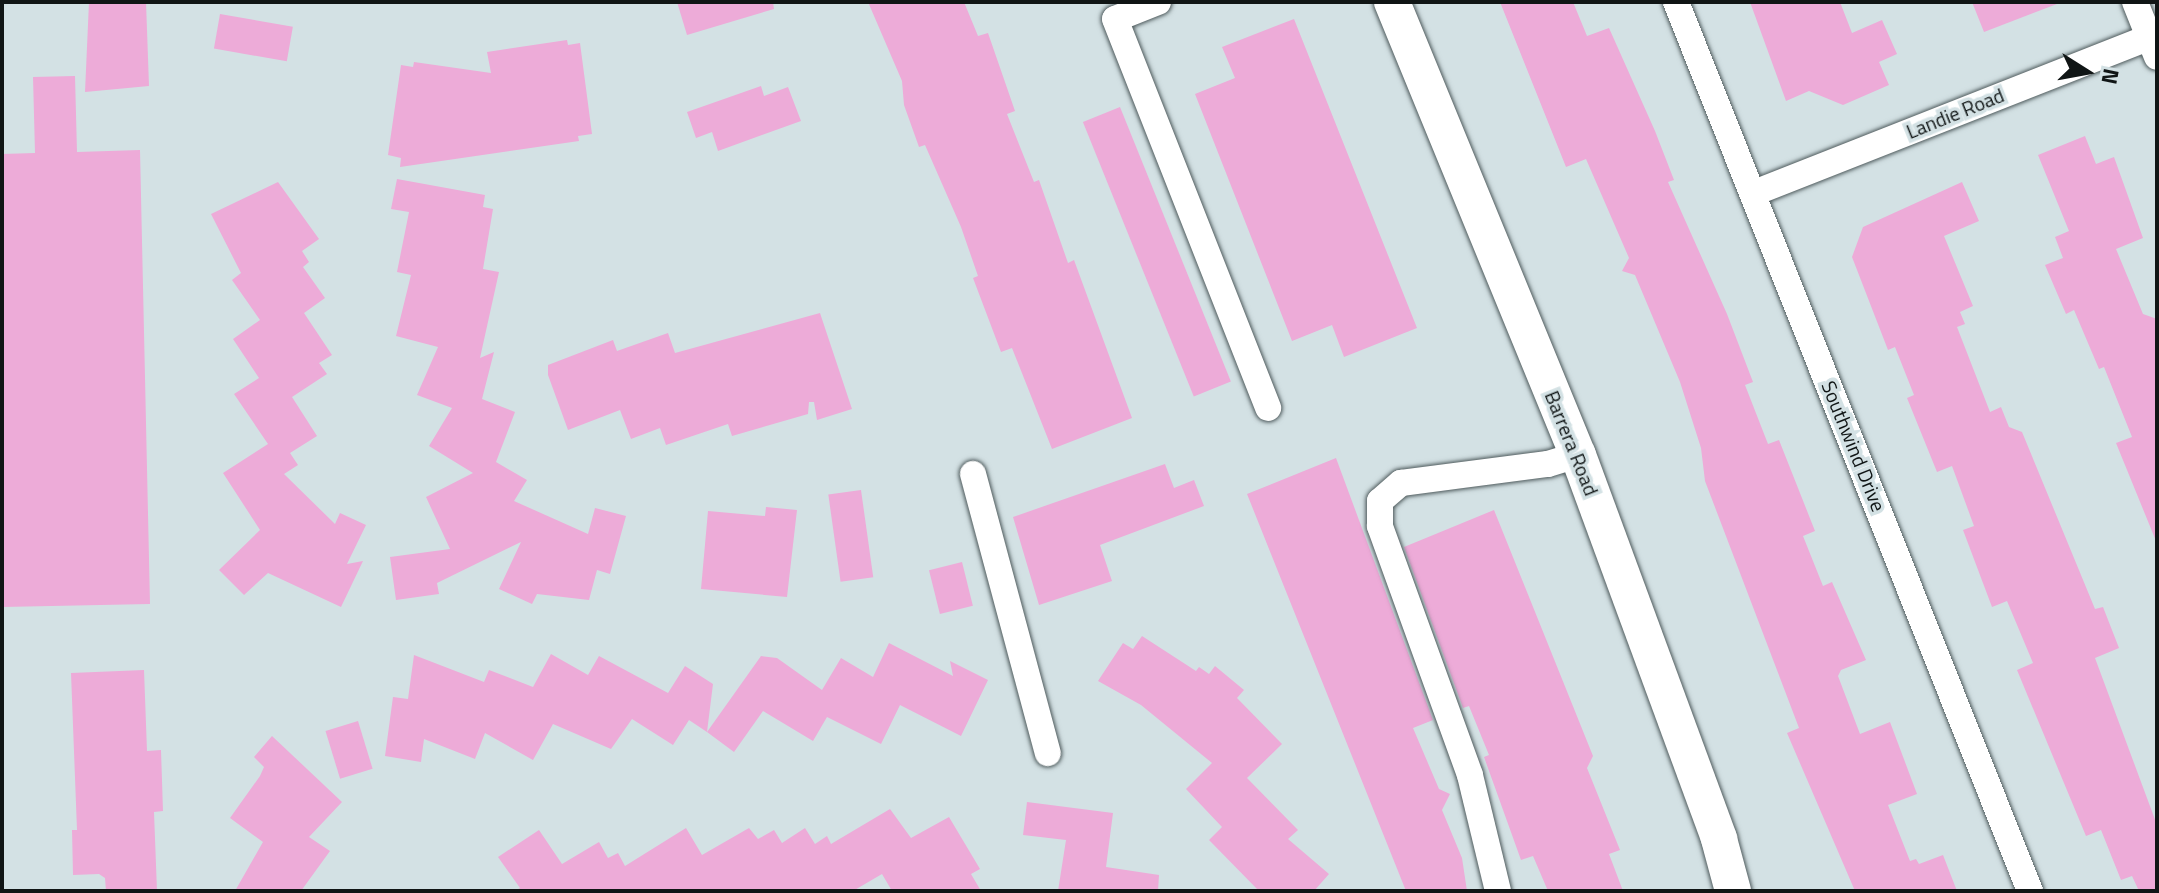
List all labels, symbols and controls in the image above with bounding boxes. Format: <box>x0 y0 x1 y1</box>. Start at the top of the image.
north arrow <box>2047 32 2127 112</box>
text: N <box>2092 66 2129 87</box>
street label: Landie Road <box>1903 83 2007 143</box>
street label: Southwind Drive <box>1817 377 1891 515</box>
street label: Barrera Road <box>1540 387 1604 499</box>

